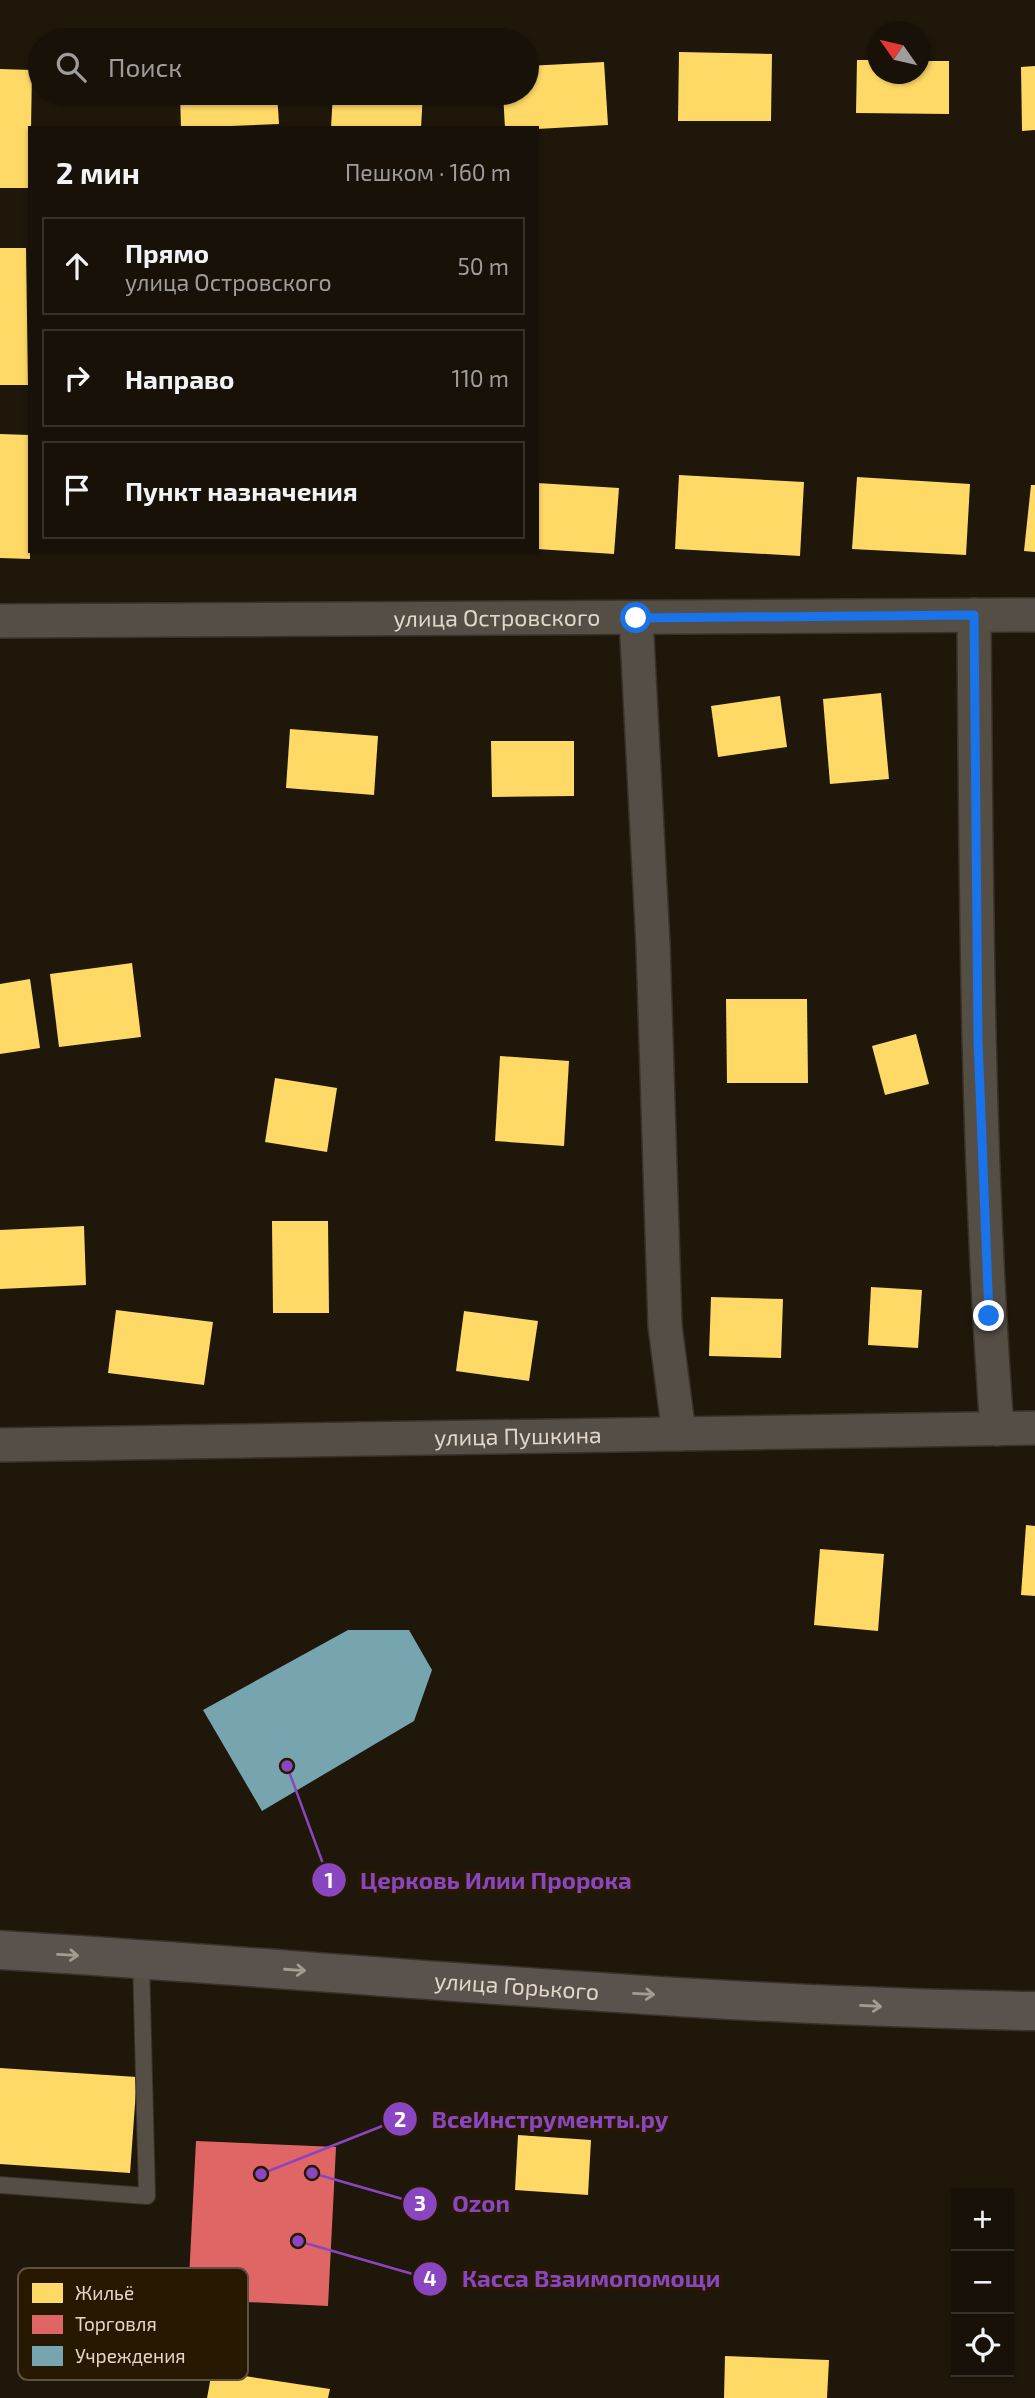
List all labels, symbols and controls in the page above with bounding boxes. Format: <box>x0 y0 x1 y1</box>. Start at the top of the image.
north arrow <box>867 21 930 84</box>
search box <box>28 28 539 105</box>
icon: search <box>52 48 90 86</box>
text: Поиск <box>108 51 182 82</box>
text: 2 мин <box>56 154 140 190</box>
text: Пешком · 160 m <box>345 158 511 186</box>
text: Прямо <box>125 237 209 268</box>
icon: ahead <box>58 247 96 285</box>
text: 50 m <box>458 252 509 280</box>
text: улица Островского <box>125 268 332 296</box>
icon: right <box>58 359 96 397</box>
text: Направо <box>125 363 234 394</box>
text: 110 m <box>452 364 509 392</box>
icon: arrive <box>58 471 96 509</box>
text: Пункт назначения <box>125 475 358 506</box>
route start <box>620 602 651 633</box>
street label: улица Островского <box>393 603 601 633</box>
route end <box>973 1300 1004 1331</box>
street label: улица Пушкина <box>434 1420 602 1452</box>
callout: Церковь Илии Пророка <box>311 1858 646 1903</box>
text: Церковь Илии Пророка <box>360 1865 632 1894</box>
text: 1 <box>324 1867 334 1892</box>
one-way arrow <box>56 1948 79 1961</box>
one-way arrow <box>283 1964 306 1977</box>
street label: улица Горького <box>433 1966 600 2005</box>
one-way arrow <box>632 1988 655 2001</box>
one-way arrow <box>860 2000 883 2013</box>
callout: ВсеИнструменты.ру <box>382 2097 682 2142</box>
text: ВсеИнструменты.ру <box>432 2104 669 2133</box>
text: 2 <box>394 2106 406 2131</box>
callout: Ozon <box>403 2181 524 2226</box>
text: Ozon <box>452 2188 510 2217</box>
map controls <box>951 2188 1014 2377</box>
button: + <box>951 2188 1014 2251</box>
text: 3 <box>414 2190 426 2215</box>
button: − <box>951 2251 1014 2314</box>
callout: Касса Взаимопомощи <box>412 2256 734 2301</box>
text: Касса Взаимопомощи <box>462 2263 720 2292</box>
text: 4 <box>423 2265 437 2290</box>
legend <box>18 2268 248 2380</box>
text: Жильё <box>75 2281 134 2304</box>
text: Торговля <box>75 2312 157 2335</box>
button: locate <box>951 2314 1014 2377</box>
text: Учреждения <box>75 2344 186 2367</box>

